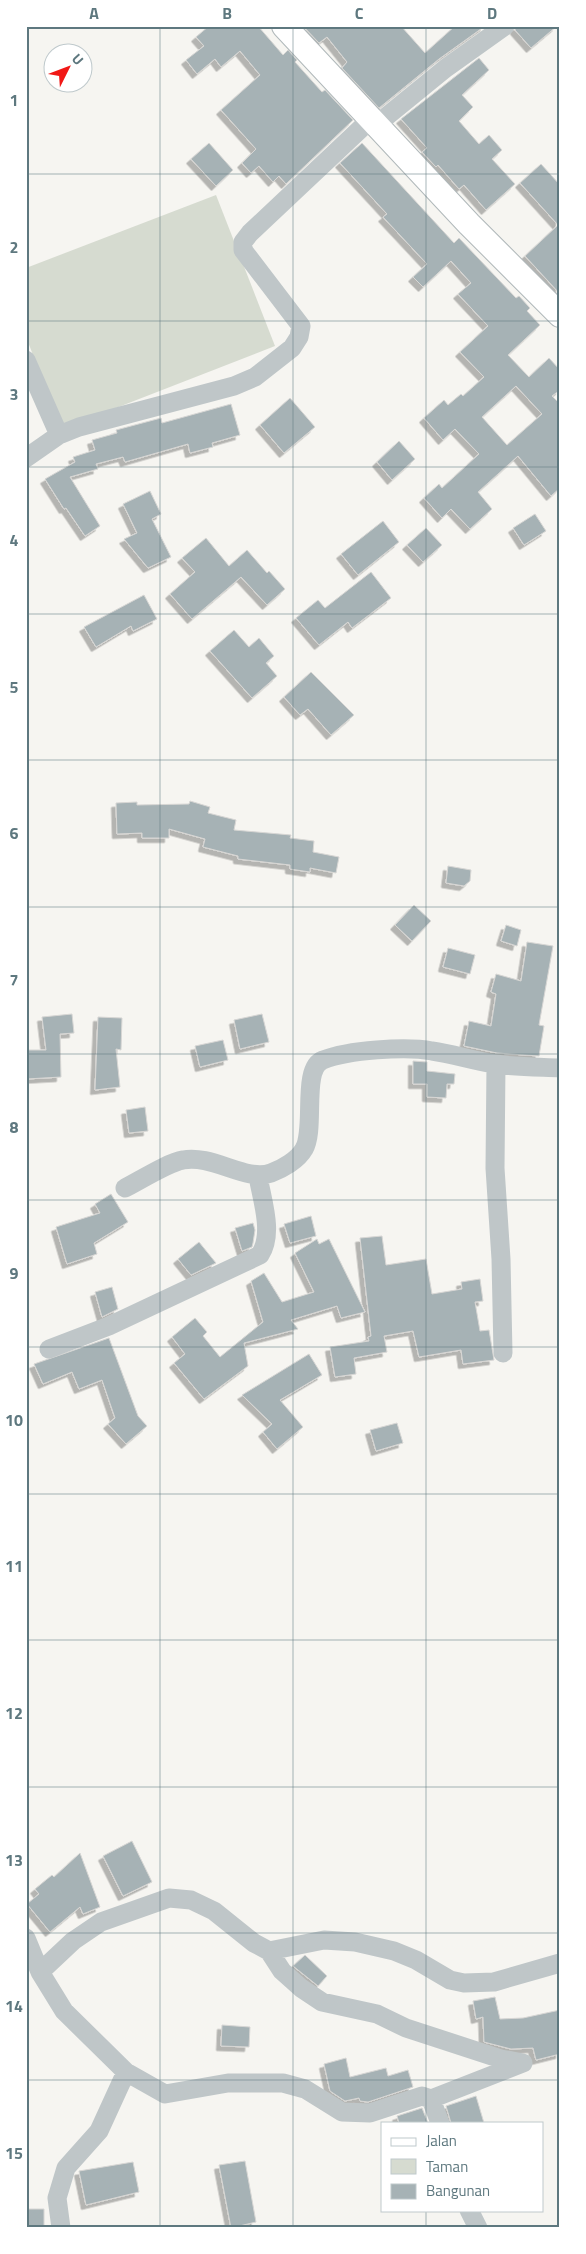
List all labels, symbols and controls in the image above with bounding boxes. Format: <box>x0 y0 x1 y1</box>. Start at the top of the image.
text: A <box>89 1 99 25</box>
text: B <box>222 1 232 25</box>
text: C <box>355 1 364 25</box>
text: D <box>487 1 497 25</box>
north arrow <box>42 42 92 92</box>
text: U <box>67 49 89 69</box>
text: 1 <box>10 88 18 112</box>
text: 2 <box>10 235 18 259</box>
text: 3 <box>10 382 18 406</box>
text: 4 <box>10 528 19 552</box>
text: 5 <box>10 675 19 699</box>
text: 6 <box>10 821 19 845</box>
text: 7 <box>10 968 18 992</box>
text: 8 <box>10 1115 19 1139</box>
text: 9 <box>10 1261 19 1285</box>
text: 10 <box>5 1408 23 1432</box>
text: 11 <box>5 1554 23 1578</box>
text: 12 <box>5 1701 23 1725</box>
text: 13 <box>5 1848 23 1872</box>
text: 14 <box>5 1994 23 2018</box>
legend <box>381 2122 544 2212</box>
text: Jalan <box>426 2129 457 2152</box>
text: 15 <box>5 2141 23 2165</box>
text: Taman <box>426 2155 468 2178</box>
text: Bangunan <box>426 2179 490 2202</box>

